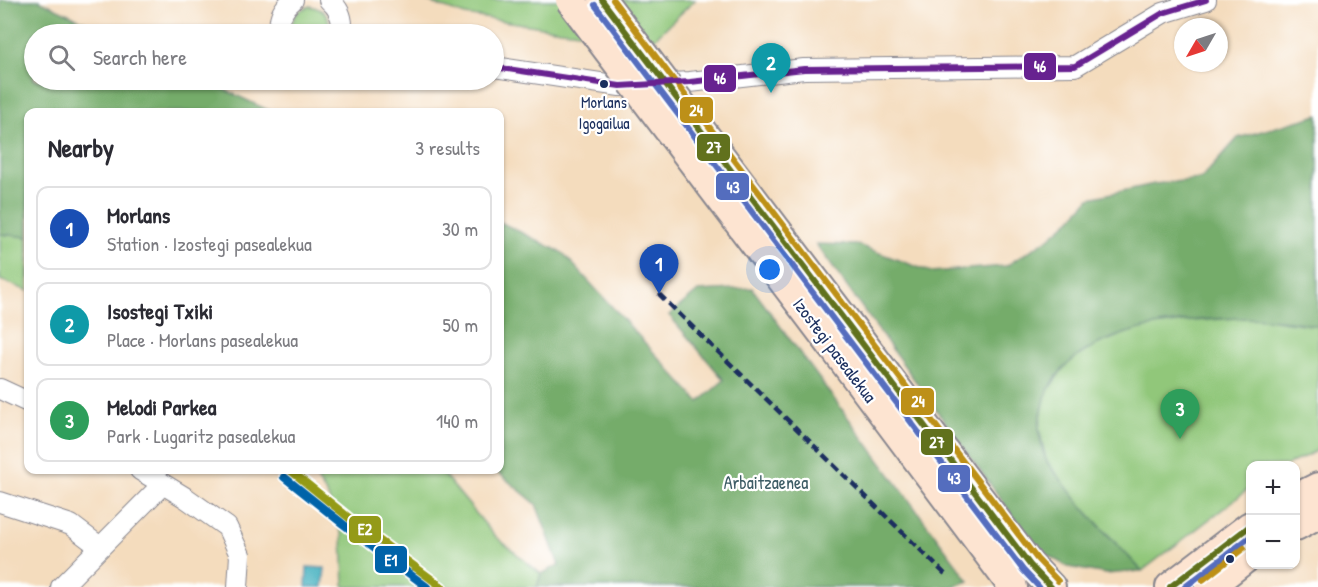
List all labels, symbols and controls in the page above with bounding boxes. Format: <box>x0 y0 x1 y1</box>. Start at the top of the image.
north arrow <box>1174 18 1228 72</box>
search box <box>24 24 504 90</box>
icon: search <box>45 41 78 74</box>
text: Search here <box>93 42 187 72</box>
pin: 2 <box>752 44 790 93</box>
line badge: 46 <box>1023 52 1057 81</box>
text: 46 <box>1034 55 1047 77</box>
line badge: 46 <box>703 64 737 93</box>
text: 46 <box>714 67 727 89</box>
marker: Morlans Igogailua <box>598 78 610 90</box>
place label: Morlans Igogailua <box>578 91 630 134</box>
line badge: 24 <box>679 96 714 124</box>
text: 24 <box>689 99 703 121</box>
text: Nearby <box>48 130 114 165</box>
line badge: 27 <box>696 133 731 162</box>
text: 3 results <box>415 134 480 161</box>
text: 27 <box>706 136 722 158</box>
line badge: 43 <box>715 172 750 201</box>
text: 43 <box>726 176 740 198</box>
text: Morlans <box>107 200 170 230</box>
text: 1 <box>66 215 73 242</box>
text: 30 m <box>442 215 478 242</box>
text: Station · Izostegi pasealekua <box>107 230 312 257</box>
pin: 1 <box>640 244 678 294</box>
your location <box>755 255 784 284</box>
street label: Izostegi pasealekua <box>787 292 883 408</box>
text: Isostegi Txiki <box>107 296 213 326</box>
text: 2 <box>65 311 74 338</box>
text: 50 m <box>442 311 478 338</box>
text: Place · Morlans pasealekua <box>107 326 298 353</box>
line badge: 24 <box>900 387 935 416</box>
text: 24 <box>911 390 925 412</box>
pin: 3 <box>1160 390 1200 439</box>
text: Melodi Parkea <box>107 392 216 422</box>
text: 3 <box>65 407 74 434</box>
text: 140 m <box>436 407 478 434</box>
text: Park · Lugaritz pasealekua <box>107 422 295 449</box>
line badge: 27 <box>920 428 954 456</box>
text: 27 <box>929 431 945 453</box>
map controls <box>1246 461 1300 569</box>
button: + <box>1246 461 1300 515</box>
line badge: 43 <box>937 464 971 493</box>
text: 43 <box>947 467 961 489</box>
park label: Arbaitzaenea <box>724 470 808 495</box>
line badge: E2 <box>348 515 382 544</box>
button: − <box>1246 515 1300 569</box>
text: E2 <box>358 518 373 540</box>
line badge: E1 <box>374 545 408 574</box>
text: E1 <box>385 549 398 571</box>
unlabelled marker <box>1224 553 1236 565</box>

